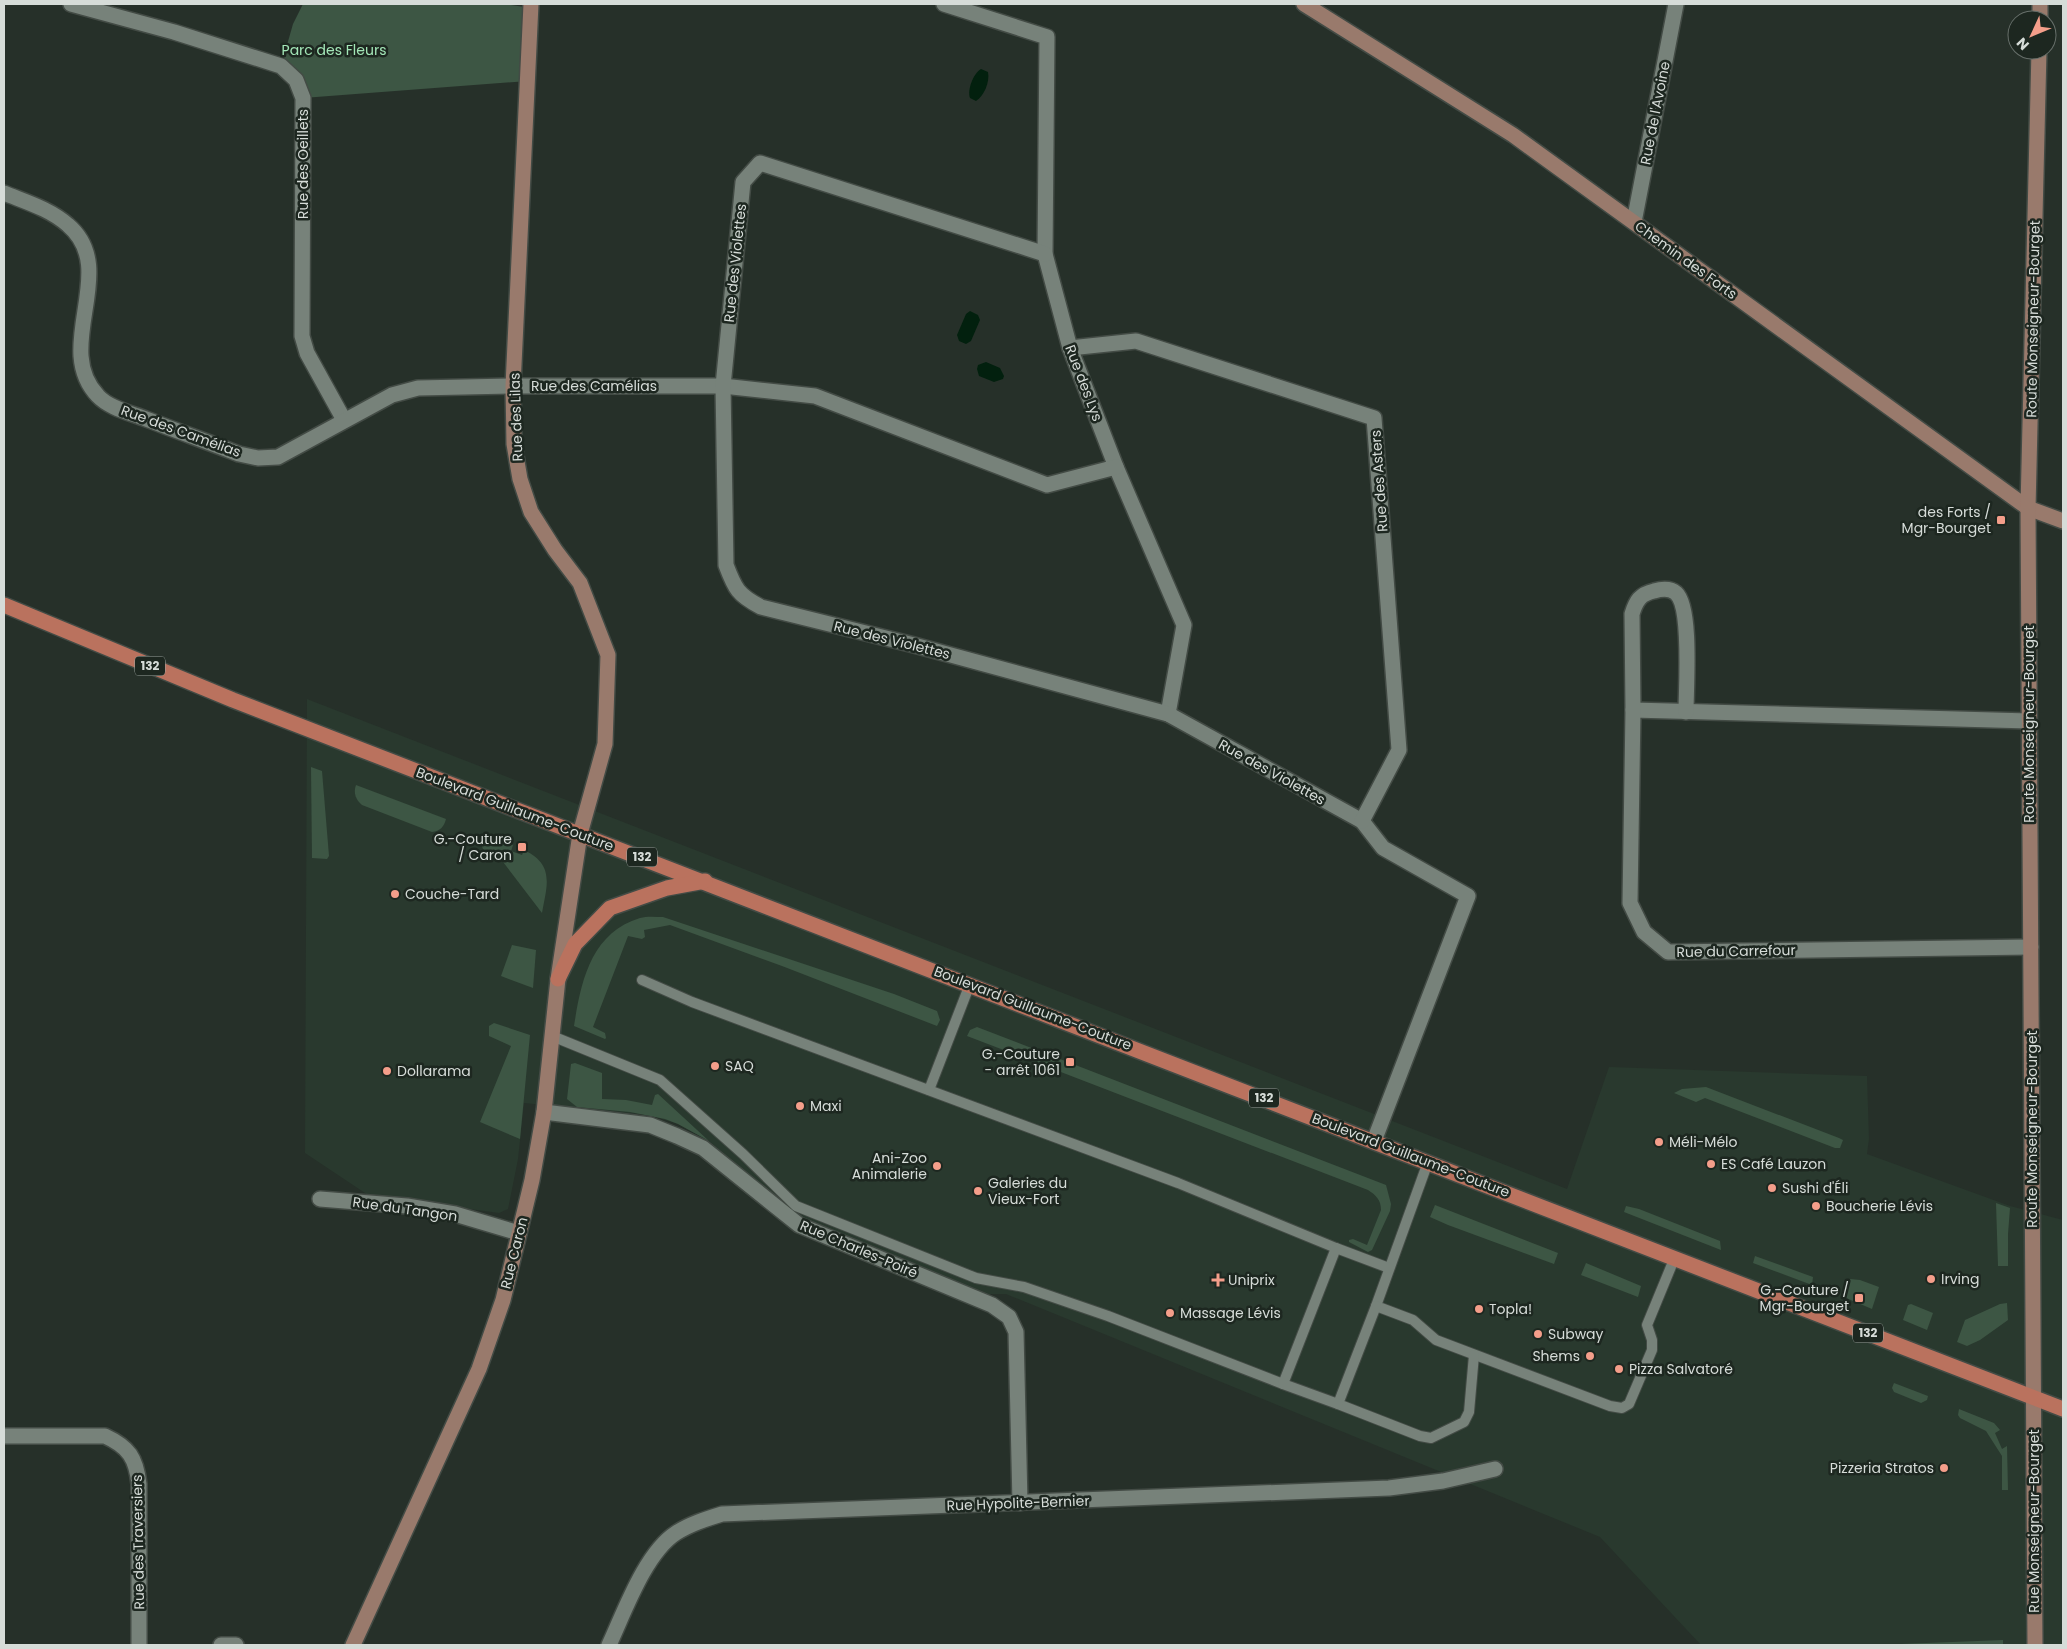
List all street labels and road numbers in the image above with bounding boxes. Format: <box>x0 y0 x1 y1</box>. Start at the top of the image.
street label: Rue de l'Avoine <box>1635 59 1675 166</box>
street label: Rue des Oeillets <box>293 109 313 219</box>
street label: Rue des Violettes <box>719 203 751 323</box>
street label: Chemin des Forts <box>1631 216 1741 304</box>
street label: Route Monseigneur-Bourget <box>2021 220 2045 418</box>
street label: Rue des Lys <box>1060 342 1108 424</box>
street label: Rue des Lilas <box>504 372 528 462</box>
street label: Rue des Camélias <box>531 376 657 396</box>
street label: Rue des Camélias <box>118 400 244 462</box>
street label: Rue des Asters <box>1365 429 1393 533</box>
street label: Rue des Violettes <box>832 616 952 664</box>
street label: Route Monseigneur-Bourget <box>2019 625 2039 823</box>
road number: 132 <box>135 656 165 676</box>
street label: Rue des Violettes <box>1215 734 1329 810</box>
street label: Boulevard Guillaume-Couture <box>413 762 617 856</box>
road number: 132 <box>627 848 657 866</box>
street label: Rue du Carrefour <box>1676 940 1796 962</box>
street label: Boulevard Guillaume-Couture <box>931 961 1135 1055</box>
street label: Route Monseigneur-Bourget <box>2022 1030 2042 1228</box>
road number: 132 <box>1249 1088 1279 1108</box>
street label: Boulevard Guillaume-Couture <box>1309 1108 1513 1202</box>
street label: Rue du Tangon <box>351 1192 459 1226</box>
street label: Rue Caron <box>495 1215 533 1291</box>
street label: Rue Charles-Poiré <box>797 1215 921 1283</box>
road number: 132 <box>1853 1324 1883 1342</box>
street label: Rue Monseigneur-Bourget <box>2024 1429 2044 1613</box>
street label: Rue des Traversiers <box>127 1474 149 1610</box>
street label: Rue Hypolite-Bernier <box>946 1491 1090 1515</box>

